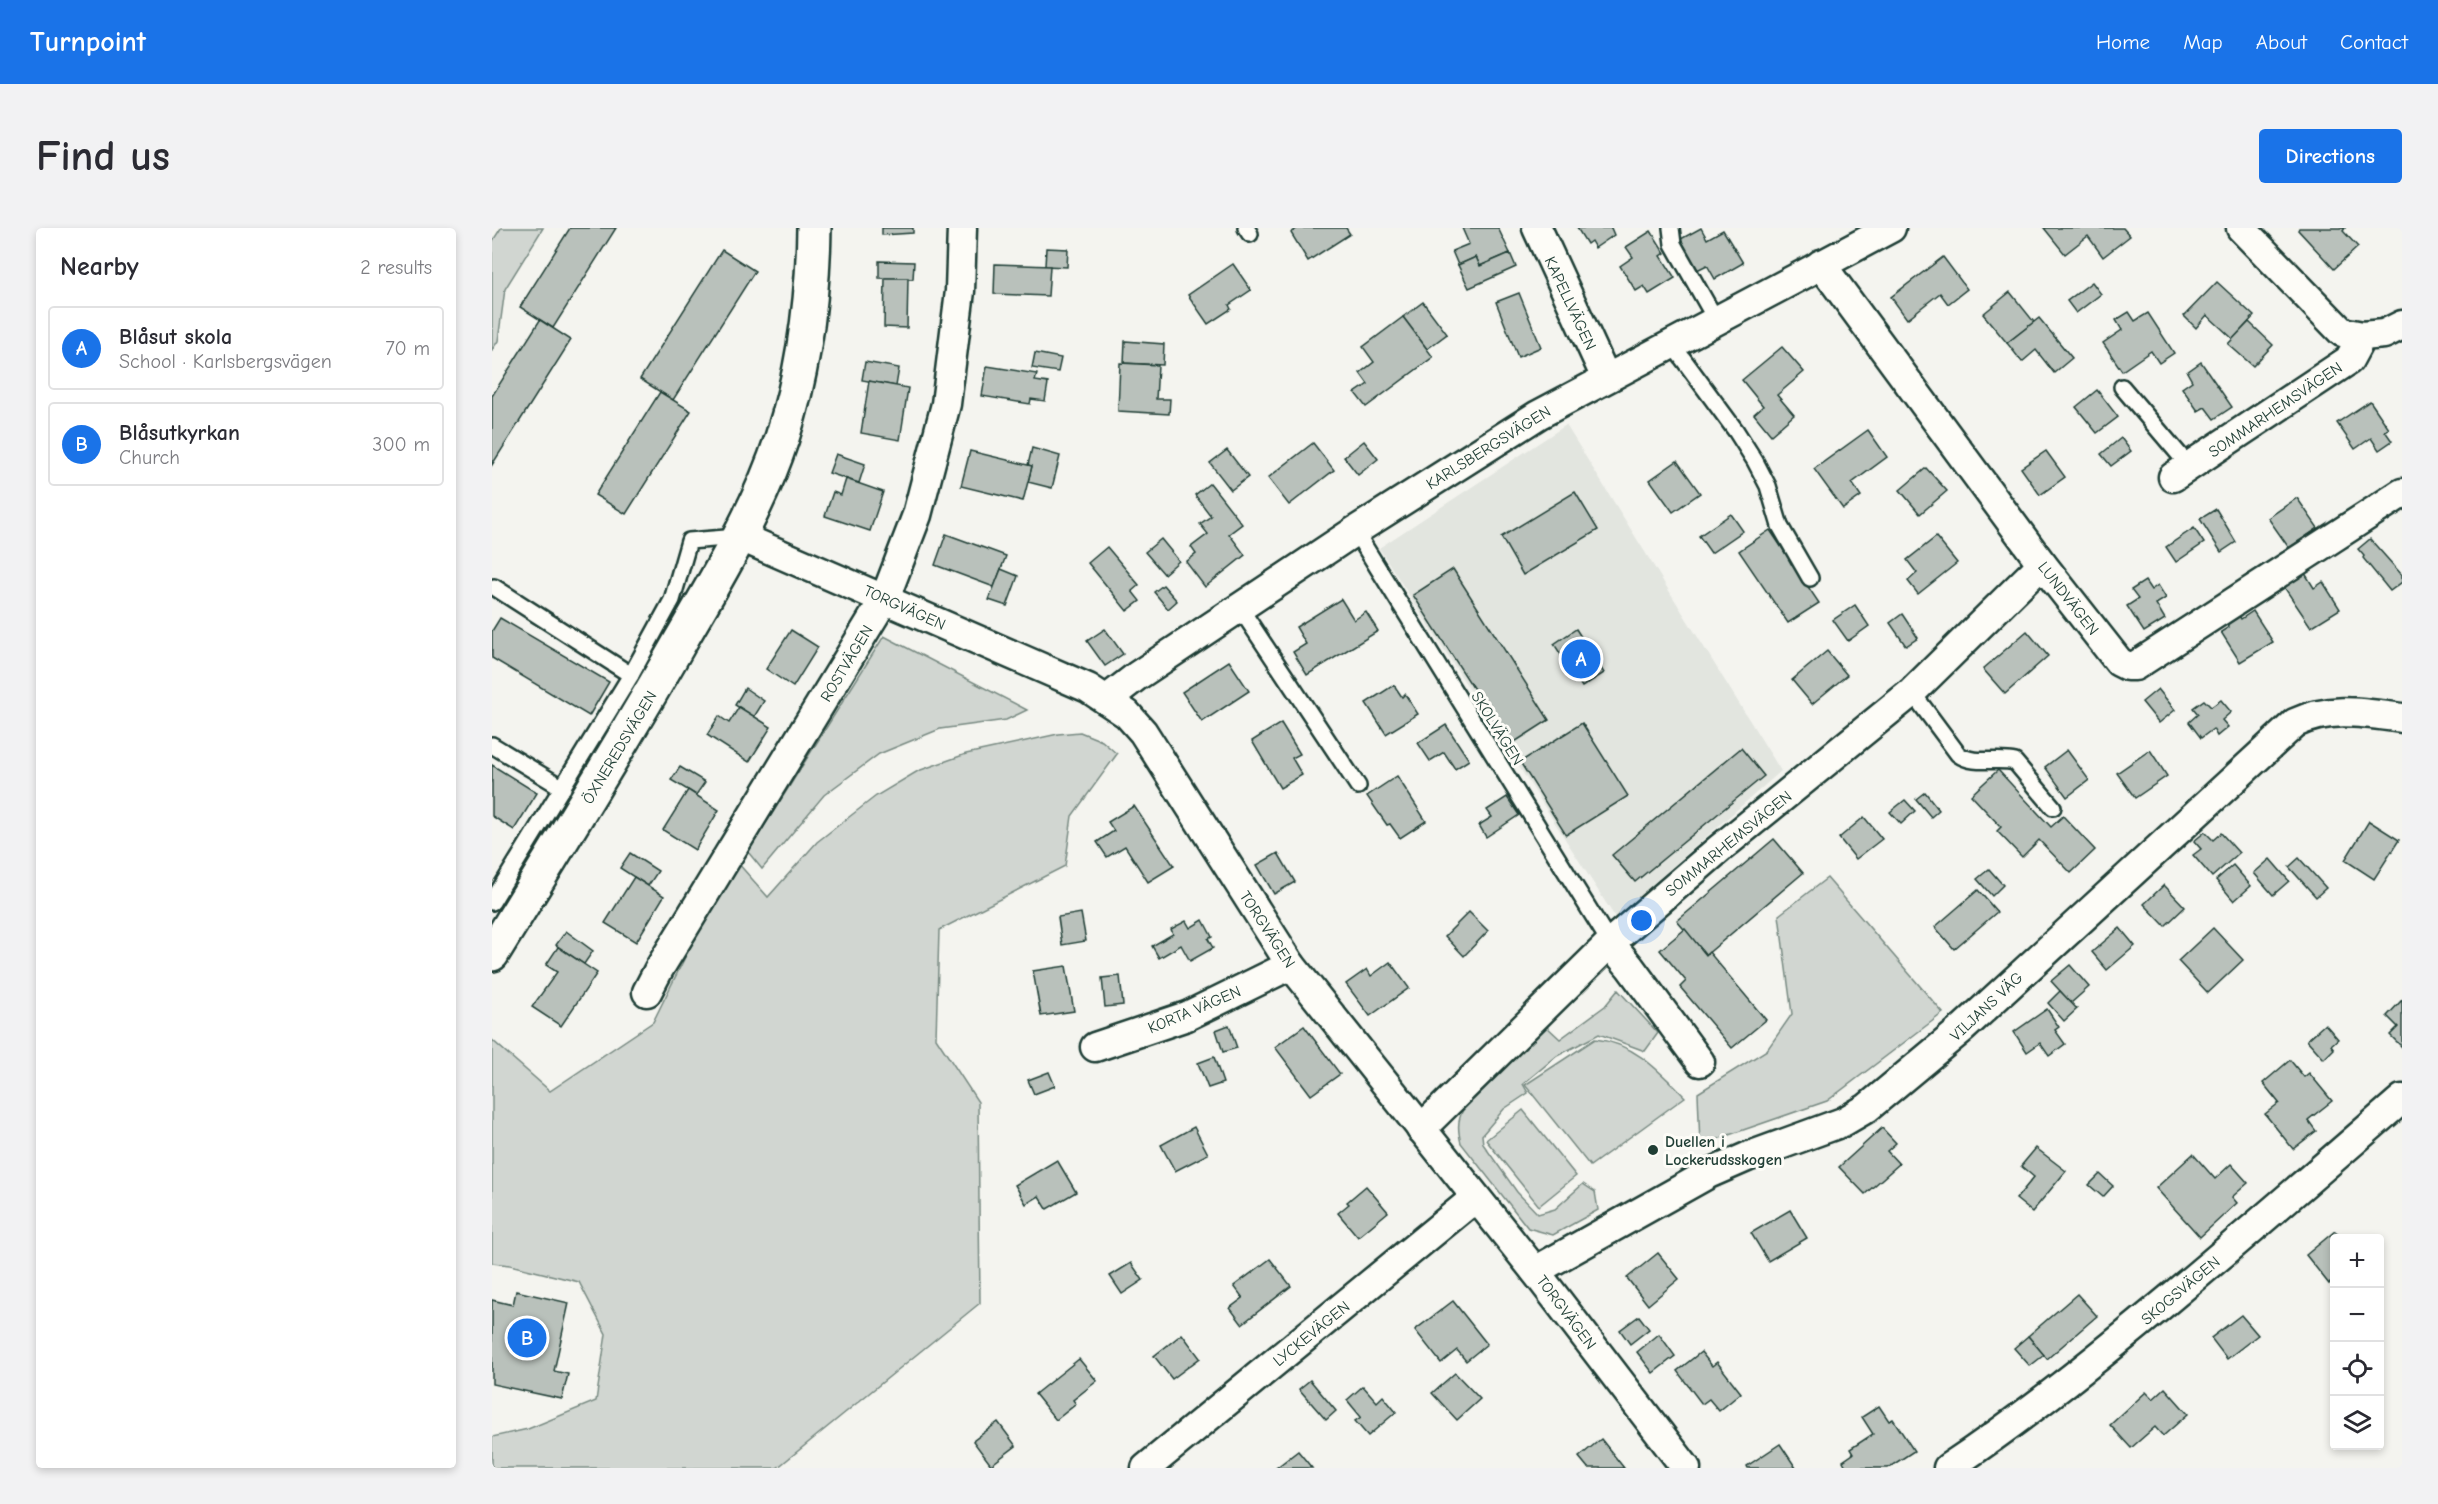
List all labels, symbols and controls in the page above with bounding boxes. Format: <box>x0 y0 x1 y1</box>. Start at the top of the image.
text: Turnpoint <box>30 26 146 58</box>
text: Home <box>2096 30 2150 54</box>
text: Map <box>2183 30 2223 54</box>
text: About <box>2256 30 2307 54</box>
text: Contact <box>2340 30 2408 54</box>
button: Directions <box>2259 129 2402 183</box>
text: Find us <box>36 132 170 181</box>
text: Nearby <box>60 252 139 282</box>
street label: KAPELLVÄGEN <box>1541 254 1600 353</box>
text: 2 results <box>360 256 432 279</box>
text: Blåsut skola <box>119 324 232 350</box>
text: A <box>76 337 87 360</box>
text: 70 m <box>385 337 430 360</box>
text: School · Karlsbergsvägen <box>119 350 332 373</box>
street label: SOMMARHEMSVÄGEN <box>2205 358 2346 461</box>
street label: KARLSBERGSVÄGEN <box>1423 402 1554 493</box>
text: Blåsutkyrkan <box>119 420 240 446</box>
text: B <box>75 433 88 456</box>
text: 300 m <box>372 433 430 456</box>
text: Church <box>119 446 180 469</box>
street label: LUNDVÄGEN <box>2034 558 2102 639</box>
street label: TORGVÄGEN <box>861 582 948 634</box>
street label: ROSTVÄGEN <box>817 622 877 705</box>
pin: A <box>1562 636 1600 682</box>
street label: ÖXNEREDSVÄGEN <box>579 688 661 807</box>
street label: SKOLVÄGEN <box>1467 688 1527 769</box>
street label: SOMMARHEMSVÄGEN <box>1662 787 1795 900</box>
street label: TORGVÄGEN <box>1236 888 1299 971</box>
your location <box>1627 906 1656 935</box>
street label: VILJANS VÄG <box>1947 969 2027 1045</box>
street label: KORTA VÄGEN <box>1145 982 1243 1038</box>
place label: Duellen i Lockerudsskogen <box>1665 1133 1782 1169</box>
marker: Duellen i Lockerudsskogen <box>1646 1143 1660 1157</box>
map controls <box>2330 1234 2384 1450</box>
button: + <box>2330 1234 2384 1288</box>
street label: SKOGSVÄGEN <box>2138 1253 2224 1329</box>
street label: TORGVÄGEN <box>1533 1272 1600 1353</box>
button: − <box>2330 1288 2384 1342</box>
street label: LYCKEVÄGEN <box>1270 1297 1353 1370</box>
pin: B <box>507 1316 546 1360</box>
button: locate <box>2330 1342 2384 1396</box>
button: layers <box>2330 1396 2384 1450</box>

